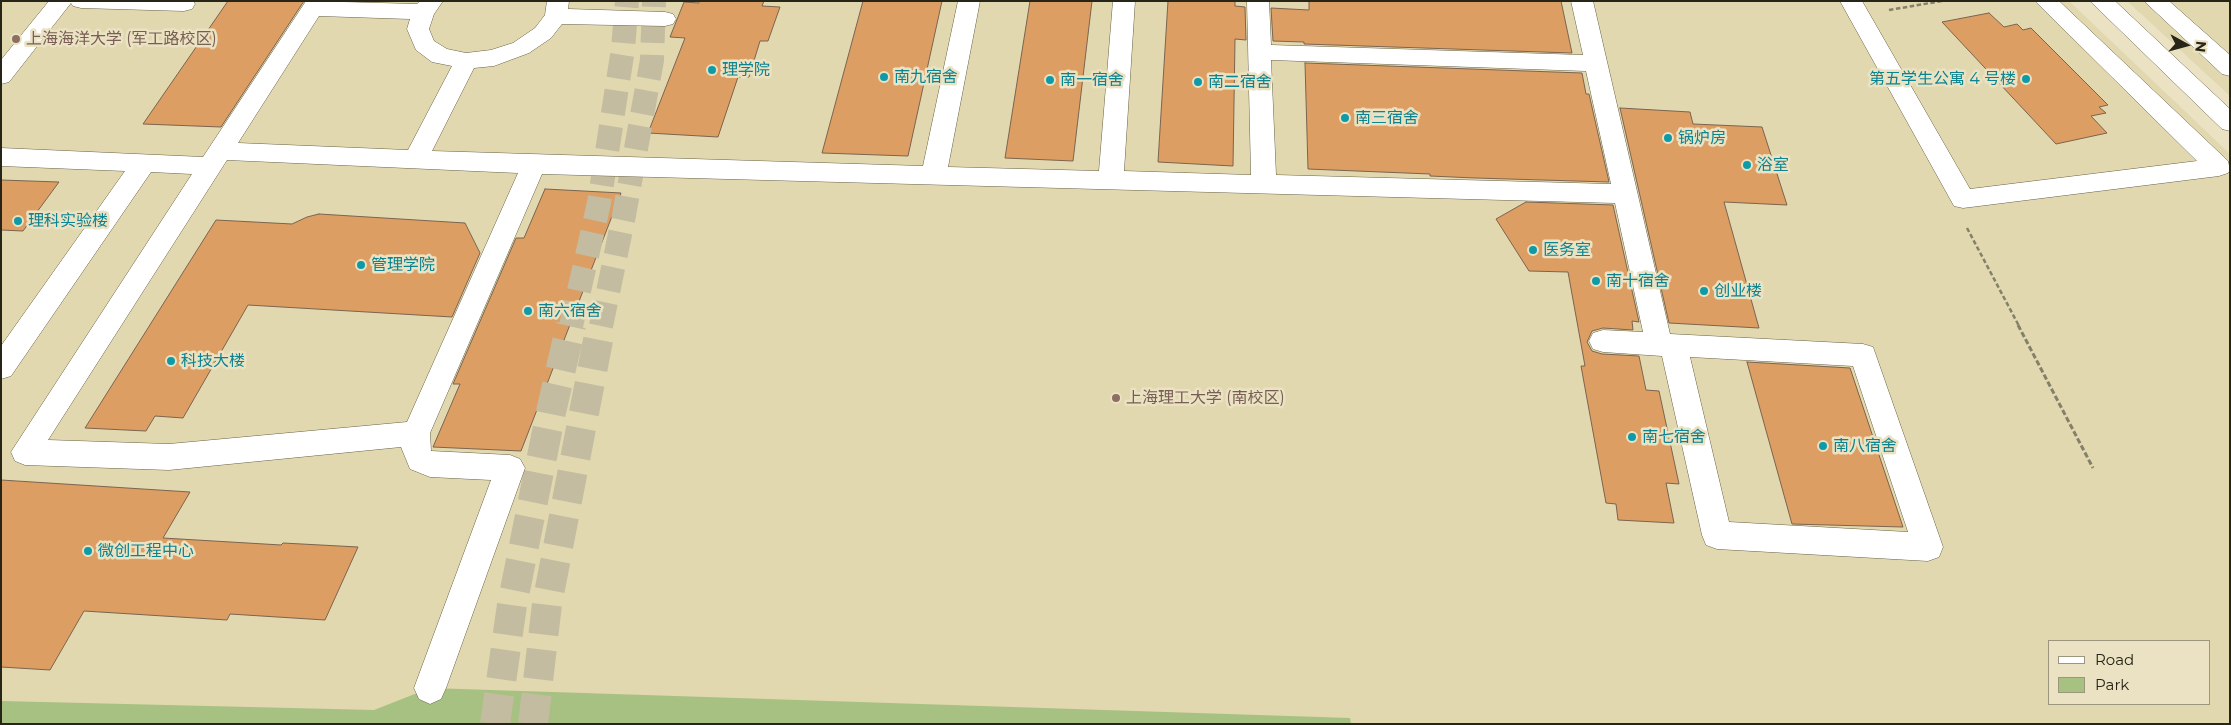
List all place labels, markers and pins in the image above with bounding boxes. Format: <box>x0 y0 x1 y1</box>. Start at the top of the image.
place label: 上海海洋大学 (军工路校区) <box>26 29 217 49</box>
marker: 上海海洋大学 (军工路校区) <box>10 33 22 45</box>
place label: 理学院 <box>722 60 770 80</box>
marker: 理学院 <box>706 64 718 76</box>
place label: 南九宿舍 <box>894 67 958 87</box>
place label: 第五学生公寓 4 号楼 <box>1869 69 2016 89</box>
place label: 南一宿舍 <box>1060 70 1124 90</box>
marker: 南九宿舍 <box>878 71 890 83</box>
place label: 南二宿舍 <box>1208 72 1272 92</box>
marker: 第五学生公寓 4 号楼 <box>2020 73 2032 85</box>
marker: 南一宿舍 <box>1044 74 1056 86</box>
marker: 南二宿舍 <box>1192 76 1204 88</box>
place label: 南三宿舍 <box>1355 108 1419 128</box>
marker: 南三宿舍 <box>1339 112 1351 124</box>
place label: 锅炉房 <box>1678 128 1726 148</box>
marker: 锅炉房 <box>1662 132 1674 144</box>
place label: 浴室 <box>1757 155 1789 175</box>
marker: 浴室 <box>1741 159 1753 171</box>
place label: 理科实验楼 <box>28 211 108 231</box>
marker: 理科实验楼 <box>12 215 24 227</box>
place label: 医务室 <box>1543 240 1591 260</box>
marker: 医务室 <box>1527 244 1539 256</box>
place label: 管理学院 <box>371 255 435 275</box>
marker: 管理学院 <box>355 259 367 271</box>
place label: 南十宿舍 <box>1606 271 1670 291</box>
marker: 南十宿舍 <box>1590 275 1602 287</box>
place label: 创业楼 <box>1714 281 1762 301</box>
marker: 创业楼 <box>1698 285 1710 297</box>
place label: 南六宿舍 <box>538 301 602 321</box>
marker: 南六宿舍 <box>522 305 534 317</box>
place label: 科技大楼 <box>181 351 245 371</box>
marker: 科技大楼 <box>165 355 177 367</box>
place label: 上海理工大学 (南校区) <box>1126 388 1285 408</box>
marker: 上海理工大学 (南校区) <box>1110 392 1122 404</box>
place label: 南七宿舍 <box>1642 427 1706 447</box>
marker: 南七宿舍 <box>1626 431 1638 443</box>
place label: 南八宿舍 <box>1833 436 1897 456</box>
marker: 南八宿舍 <box>1817 440 1829 452</box>
place label: 微创工程中心 <box>98 541 194 561</box>
marker: 微创工程中心 <box>82 545 94 557</box>

